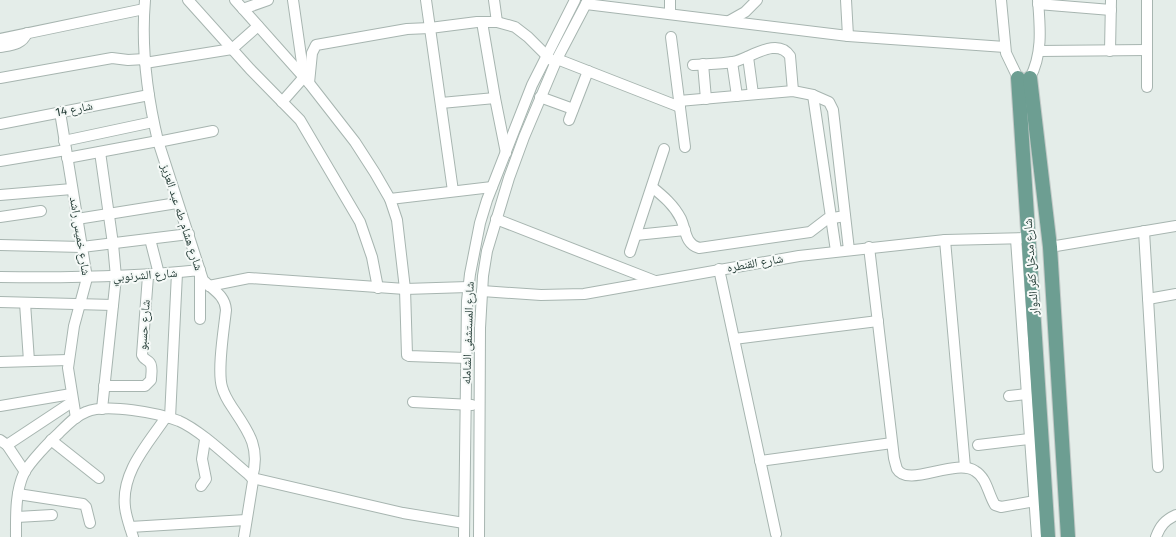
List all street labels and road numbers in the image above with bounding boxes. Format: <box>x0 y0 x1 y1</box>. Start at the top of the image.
street label: شارع 14 <box>54 99 94 120</box>
street label: شارع هشام طه عبد العزيز <box>157 161 206 272</box>
street label: شارع خميس راشد <box>66 196 93 277</box>
street label: شارع مدخل كفر الدوار <box>1021 218 1042 317</box>
street label: شارع القنطره <box>726 251 784 276</box>
street label: شارع الشرنوبي <box>112 266 178 287</box>
street label: شارع المستشفى الشامله <box>459 281 478 385</box>
street label: شارع حسبو <box>135 299 154 351</box>

